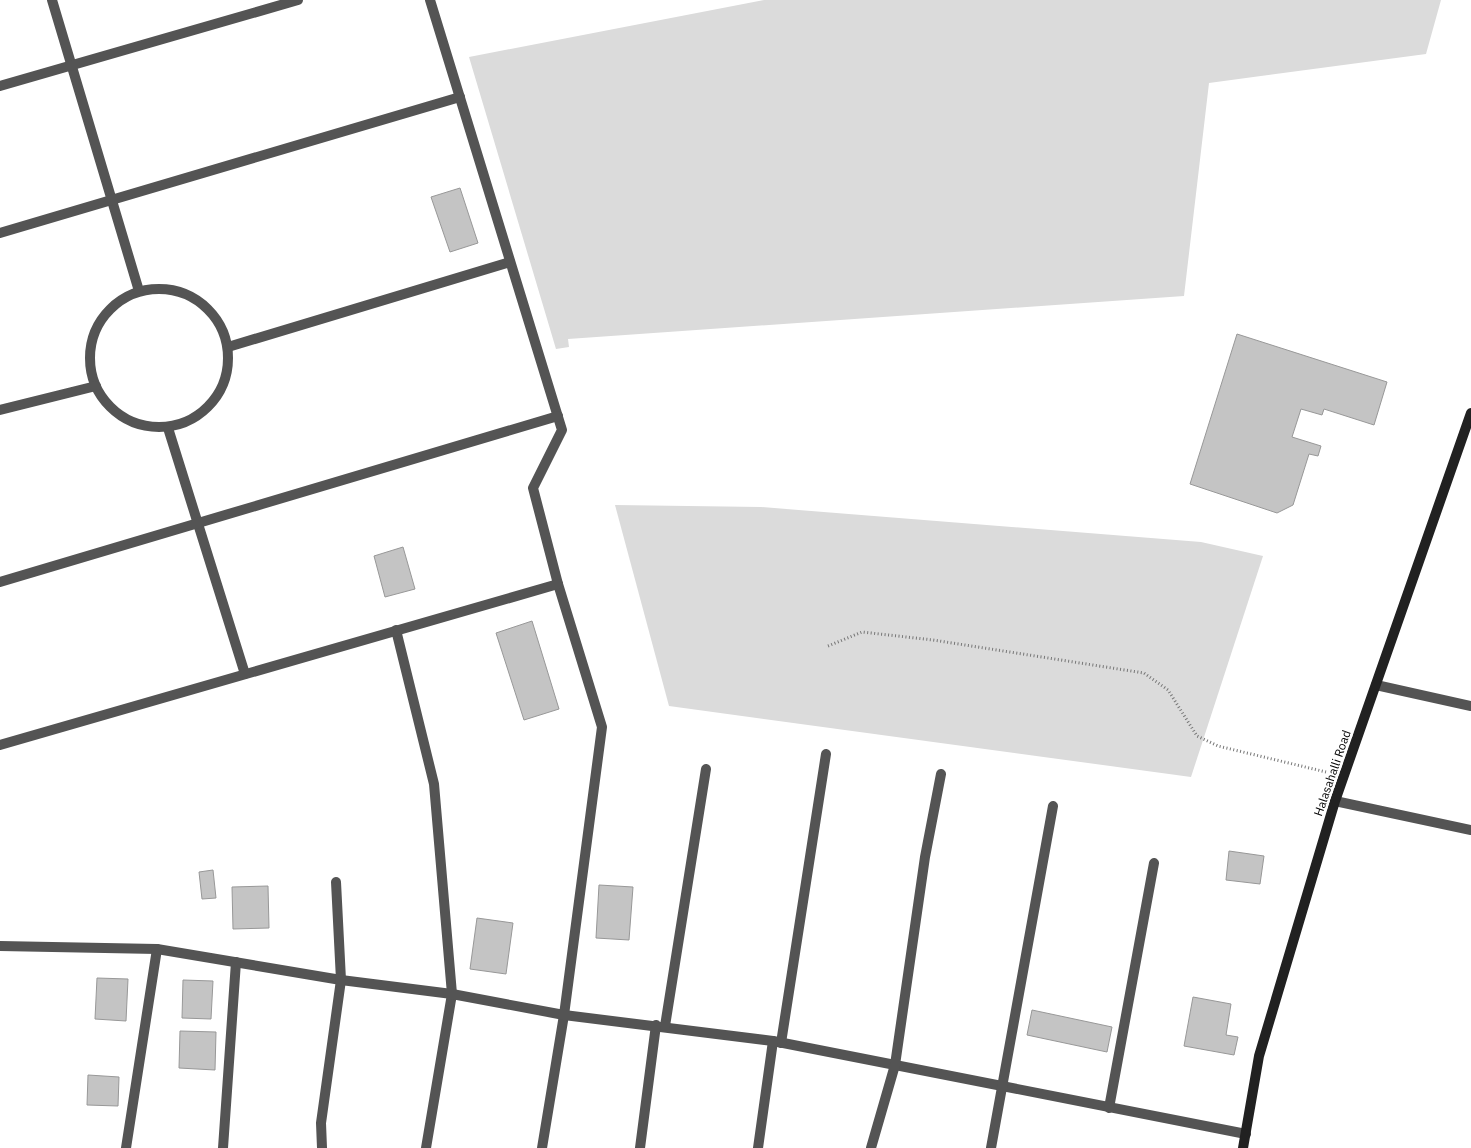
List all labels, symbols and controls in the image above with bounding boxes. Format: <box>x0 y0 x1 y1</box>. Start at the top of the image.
street label: Halasahalli Road <box>1310 728 1354 818</box>

